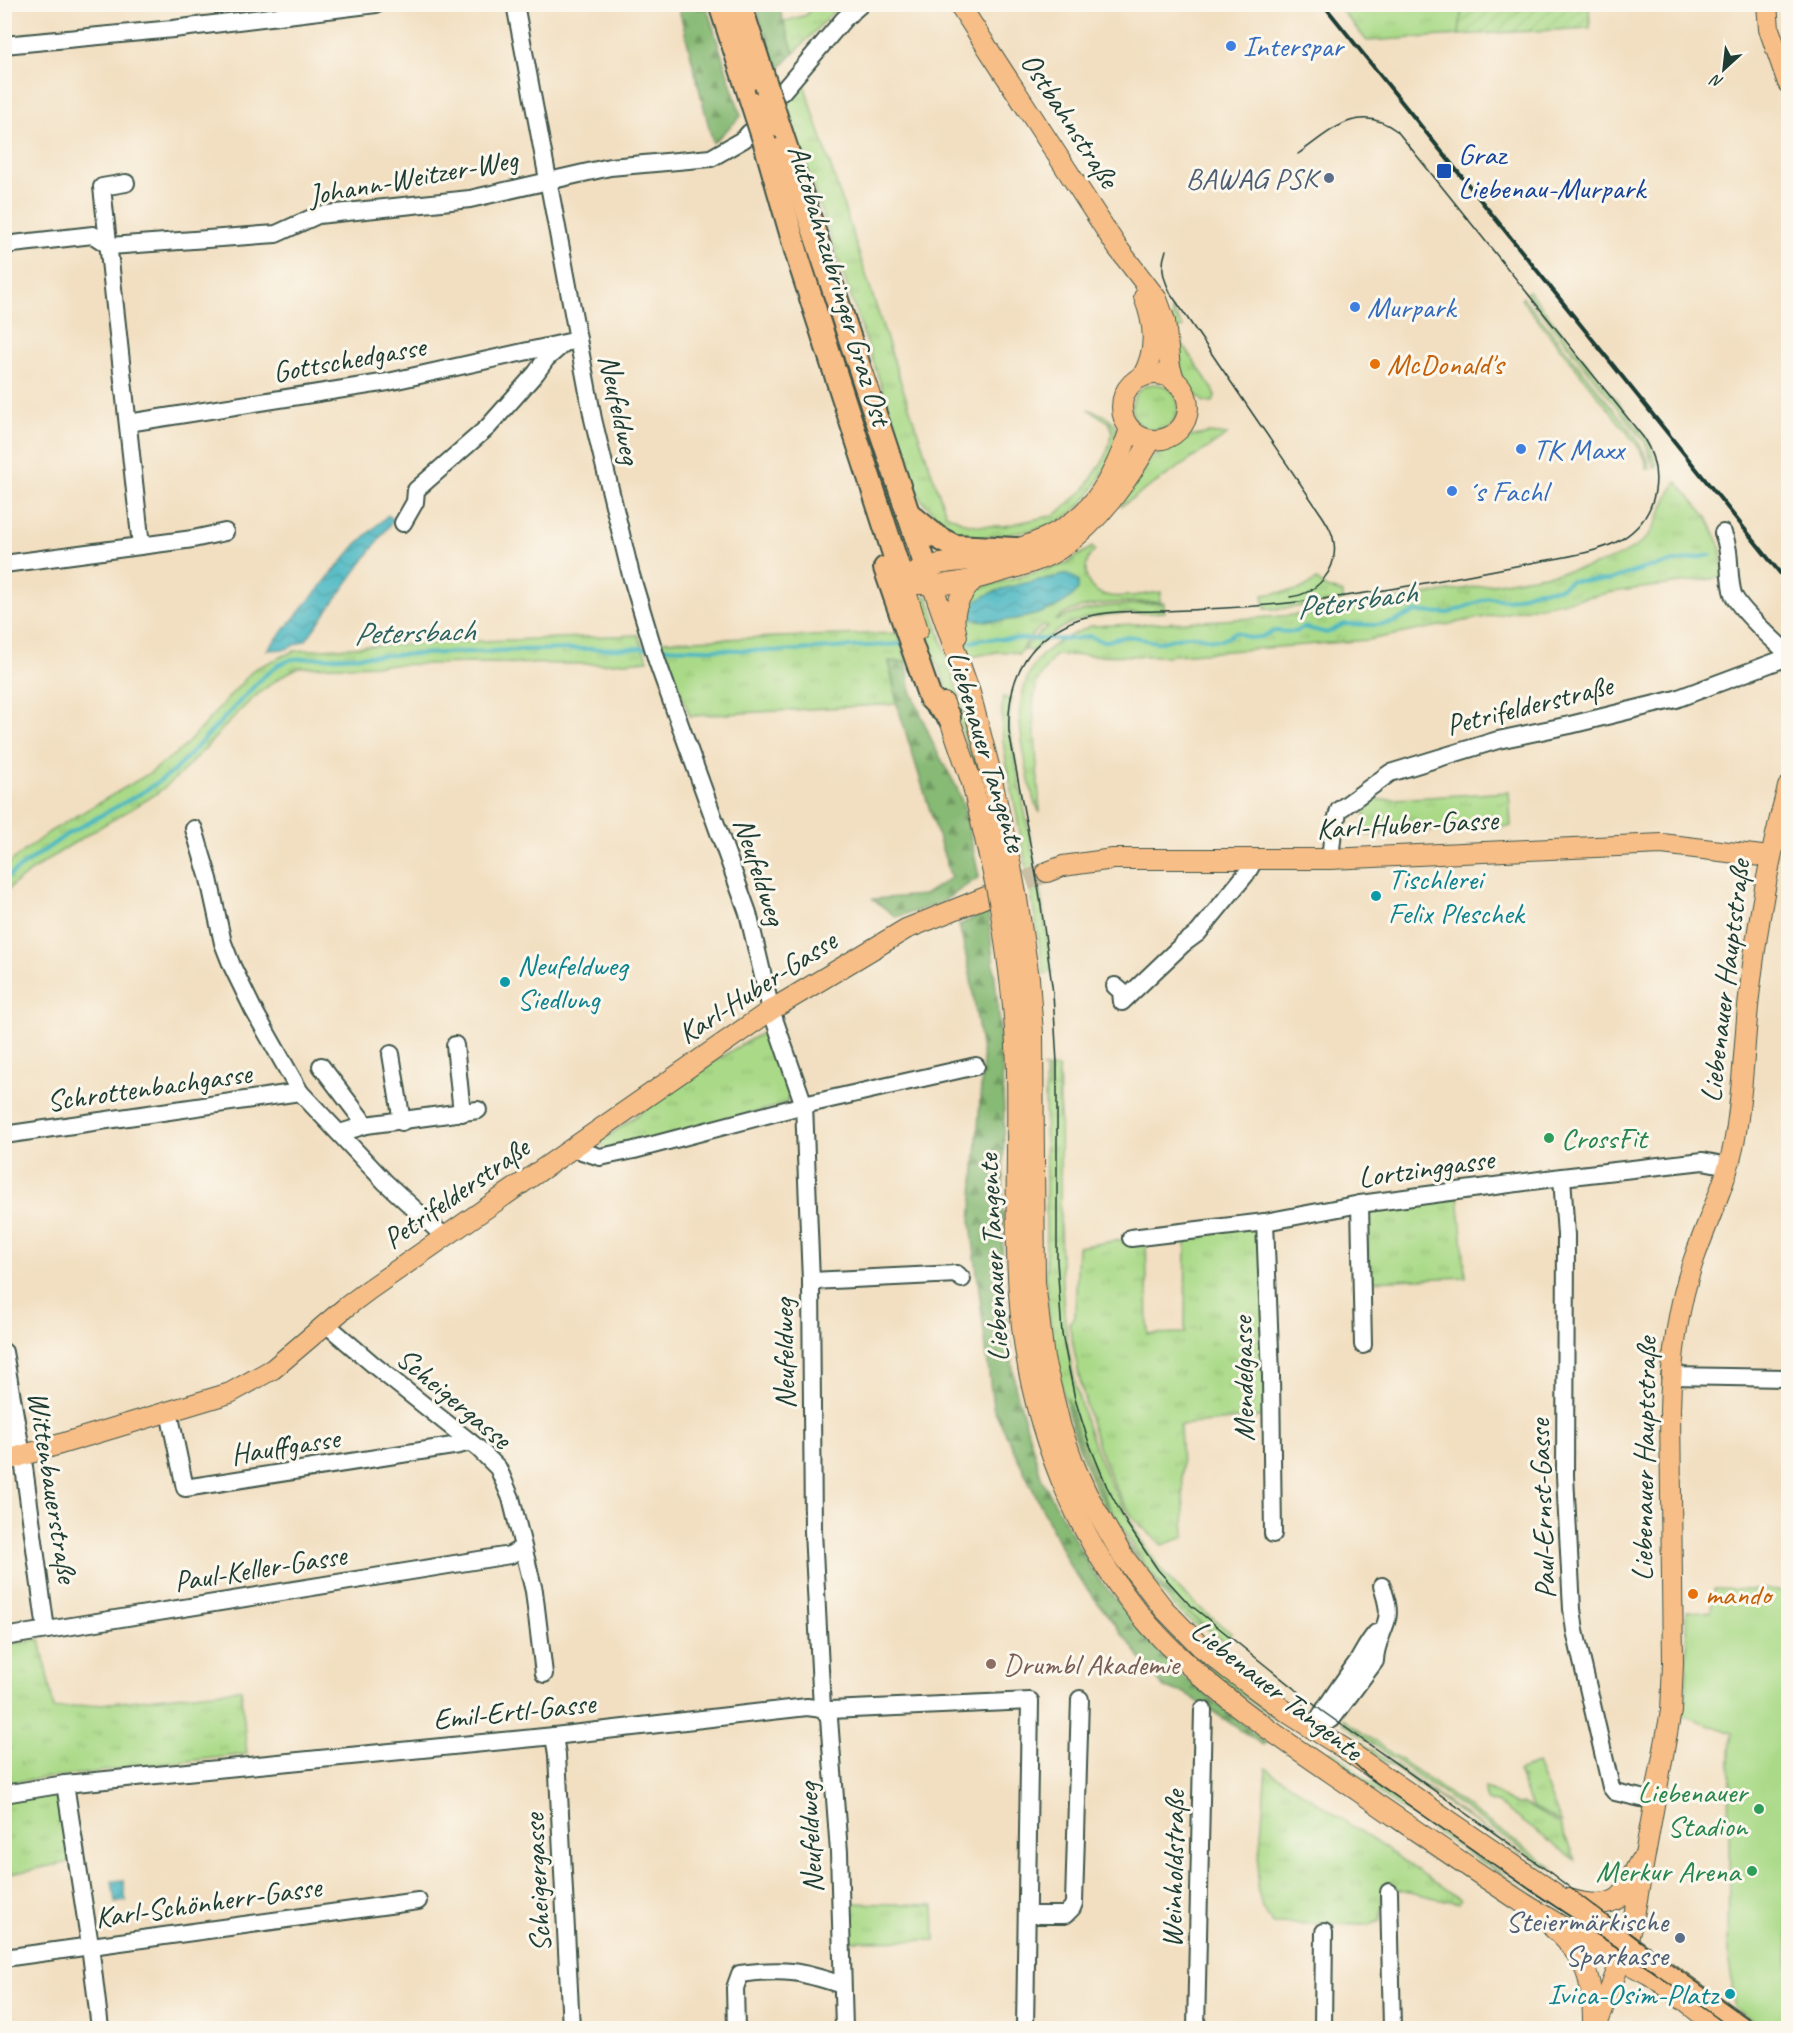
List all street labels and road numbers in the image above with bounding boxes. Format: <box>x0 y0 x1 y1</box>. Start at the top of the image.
street label: Ostbahnstraße <box>1012 45 1129 197</box>
street label: Johann-Weitzer-Weg <box>304 140 522 214</box>
street label: Autobahnzubringer Graz Ost <box>779 140 902 433</box>
street label: Gottschedgasse <box>270 327 430 391</box>
street label: Neufeldweg <box>590 351 651 469</box>
street label: Liebenauer Tangente <box>938 646 1036 858</box>
street label: Petrifelderstraße <box>1442 665 1618 744</box>
street label: Karl-Huber-Gasse <box>1315 800 1501 848</box>
street label: Neufeldweg <box>725 813 796 932</box>
street label: Liebenauer Hauptstraße <box>1691 855 1759 1104</box>
street label: Karl-Huber-Gasse <box>671 920 845 1052</box>
street label: Schrottenbachgasse <box>44 1054 256 1120</box>
street label: Petrifelderstraße <box>375 1127 538 1257</box>
street label: Lortzinggasse <box>1356 1139 1498 1196</box>
street label: Liebenauer Tangente <box>968 1151 1017 1363</box>
street label: Neufeldweg <box>764 1296 804 1410</box>
street label: Mendelgasse <box>1223 1314 1263 1442</box>
street label: Liebenauer Hauptstraße <box>1623 1334 1665 1581</box>
street label: Scheigergasse <box>389 1339 521 1459</box>
street label: Wittenbauerstraße <box>19 1389 87 1588</box>
street label: Paul-Ernst-Gasse <box>1520 1416 1564 1600</box>
street label: Hauffgasse <box>228 1418 344 1473</box>
street label: Paul-Keller-Gasse <box>171 1535 351 1600</box>
street label: Liebenauer Tangente <box>1183 1611 1372 1770</box>
street label: Emil-Ertl-Gasse <box>431 1683 599 1738</box>
street label: Neufeldweg <box>788 1780 832 1894</box>
street label: Weinholdstraße <box>1153 1788 1193 1948</box>
street label: Scheigergasse <box>514 1810 560 1953</box>
street label: Karl-Schönherr-Gasse <box>93 1867 326 1937</box>

